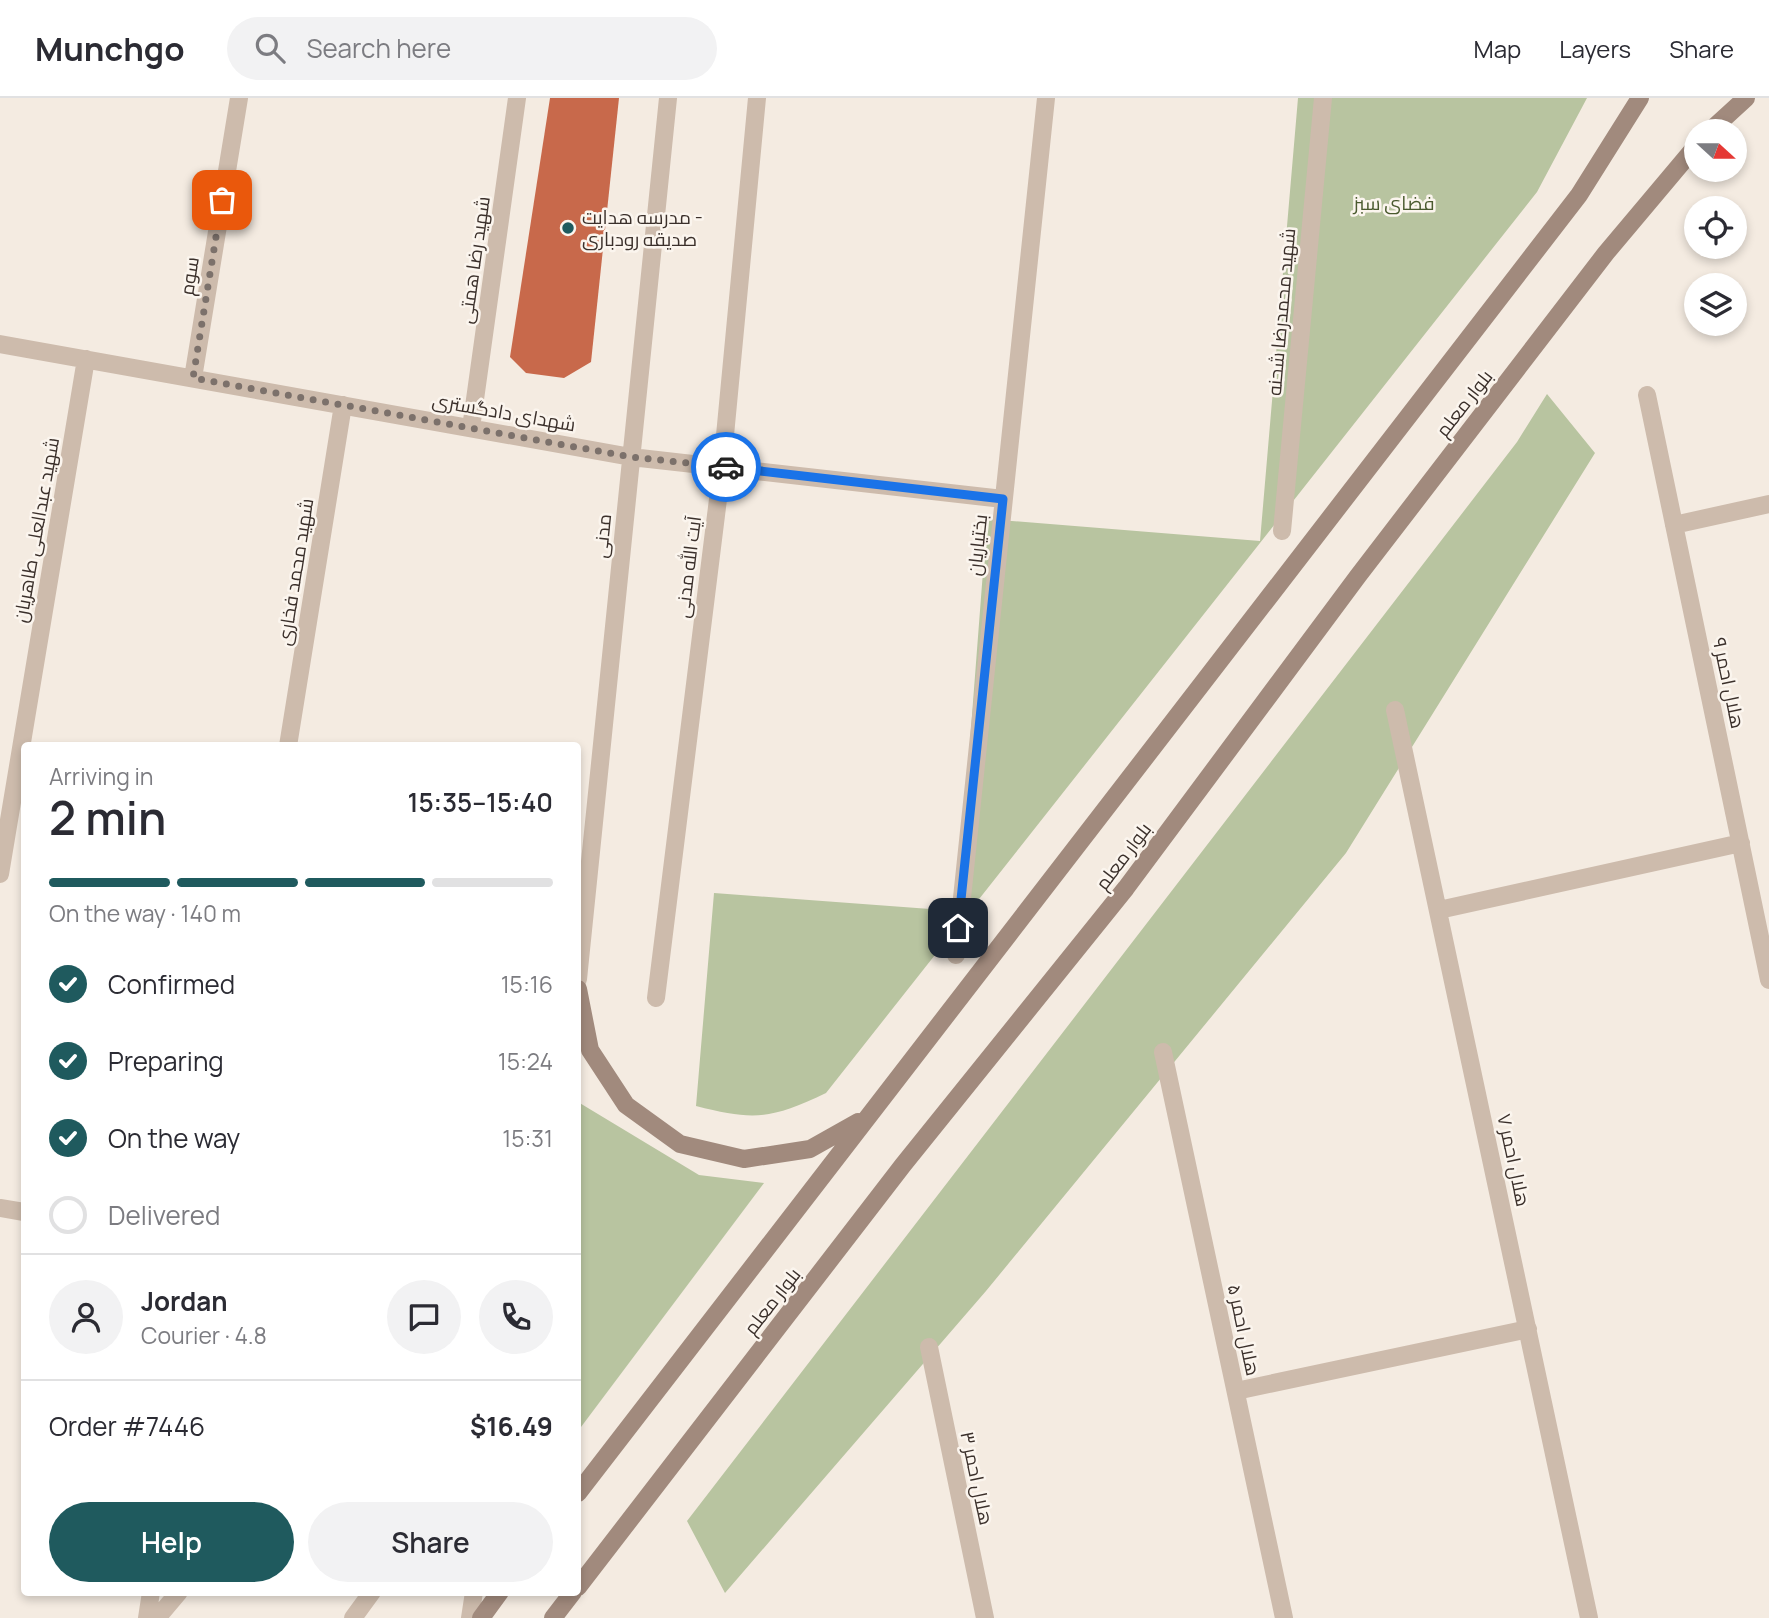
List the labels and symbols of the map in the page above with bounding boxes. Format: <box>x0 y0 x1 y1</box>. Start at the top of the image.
north arrow <box>1684 119 1746 182</box>
pin <box>192 170 252 230</box>
park label: فضای سبز <box>1352 190 1435 216</box>
street label: شهید رضا همتی <box>452 195 496 325</box>
place label: مدرسه هدایت - صدیقه رودباری <box>582 204 703 252</box>
marker: مدرسه هدایت - صدیقه رودباری <box>560 220 576 236</box>
street label: شهید محمدرضا شحنه <box>1261 227 1301 397</box>
street label: سوم <box>173 255 206 297</box>
street label: بلوار معلم <box>1430 364 1499 443</box>
street label: شهدای دادگستری <box>430 387 578 437</box>
courier <box>691 432 761 502</box>
street label: شهید عبدالعلی طاهریان <box>7 435 65 625</box>
street label: شهید محمد فخاری <box>271 496 319 648</box>
street label: مدنی <box>587 513 617 559</box>
street label: بختیاریان <box>961 513 993 577</box>
street label: آیت الله مدنی <box>669 514 707 620</box>
street label: هلال احمر ۹ <box>1707 635 1751 731</box>
street label: بلوار معلم <box>1089 817 1158 896</box>
pin <box>928 898 988 958</box>
street label: هلال احمر ۷ <box>1491 1111 1537 1209</box>
street label: بلوار معلم <box>738 1262 807 1341</box>
street label: هلال احمر ۵ <box>1222 1282 1266 1378</box>
street label: هلال احمر ۳ <box>954 1429 1000 1527</box>

